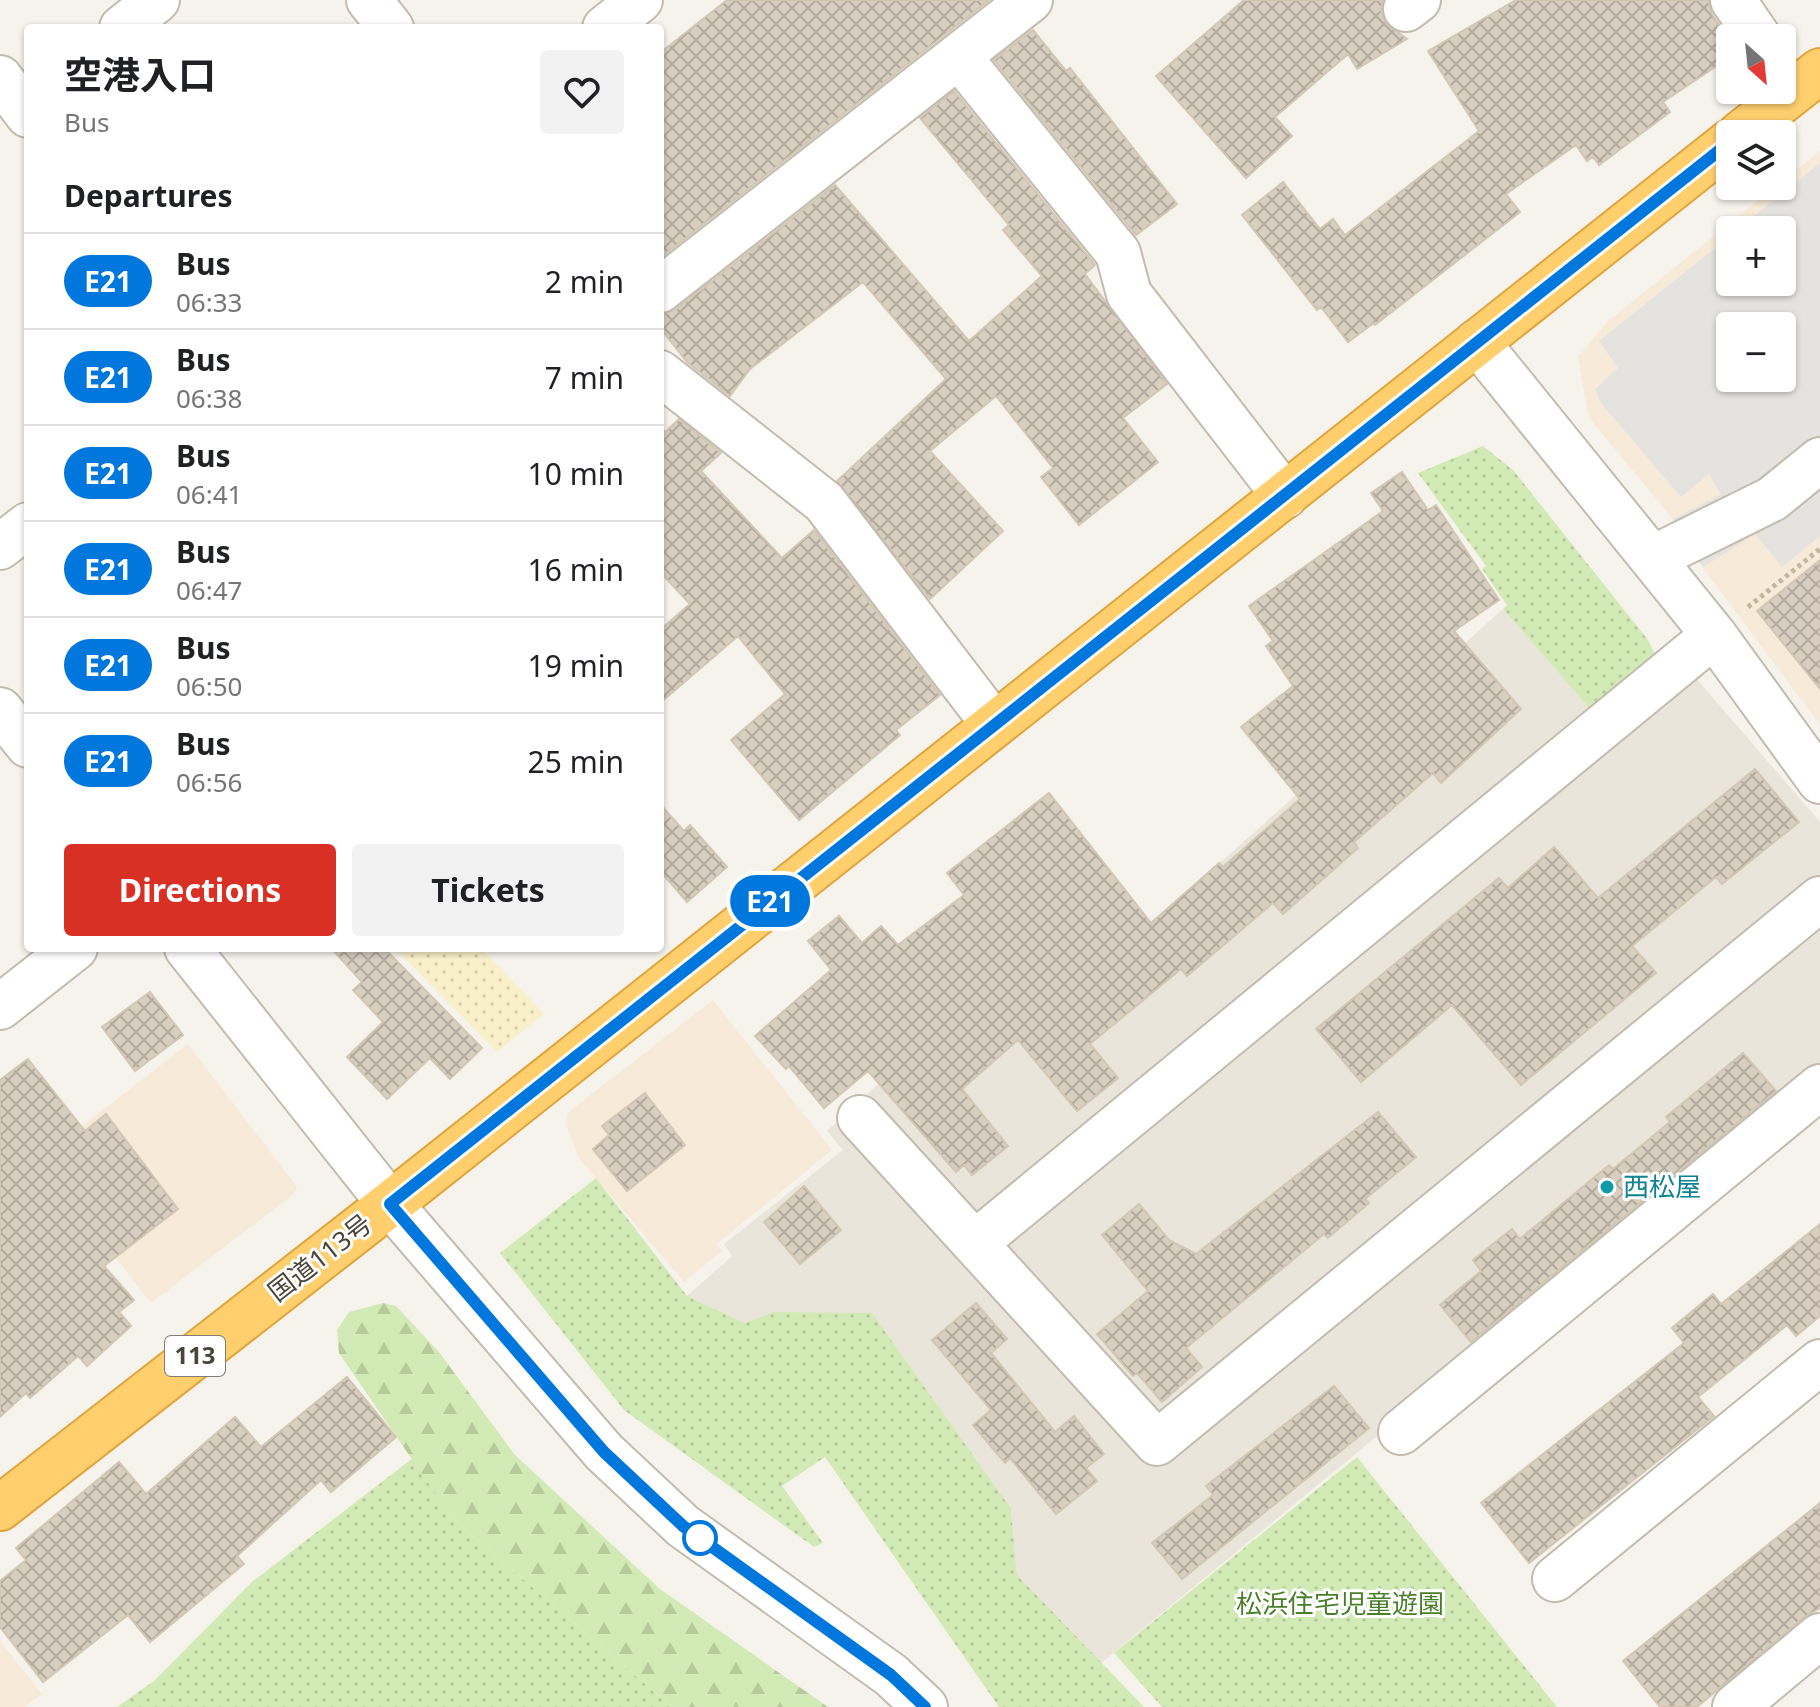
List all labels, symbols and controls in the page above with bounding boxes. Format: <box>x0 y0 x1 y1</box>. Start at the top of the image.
north arrow <box>1716 24 1796 104</box>
map controls <box>1716 24 1796 392</box>
text: 空港入口 <box>64 48 216 100</box>
button: heart <box>540 50 624 134</box>
text: Bus <box>64 104 109 140</box>
button: layers <box>1716 120 1796 200</box>
text: Departures <box>64 175 233 216</box>
button: + <box>1716 216 1796 296</box>
text: Bus <box>176 243 231 284</box>
text: 2 min <box>545 261 624 302</box>
text: E21 <box>84 262 132 300</box>
text: 06:33 <box>176 284 242 320</box>
button: − <box>1716 312 1796 392</box>
text: Bus <box>176 339 231 380</box>
text: 7 min <box>545 357 624 398</box>
text: E21 <box>84 358 132 396</box>
text: 06:38 <box>176 380 242 416</box>
text: Bus <box>176 435 231 476</box>
text: 10 min <box>528 453 624 494</box>
text: E21 <box>84 454 132 492</box>
text: 06:41 <box>176 476 242 512</box>
text: Bus <box>176 531 231 572</box>
text: 16 min <box>528 549 624 590</box>
text: E21 <box>84 550 132 588</box>
text: 06:47 <box>176 572 242 608</box>
text: Bus <box>176 627 231 668</box>
text: 19 min <box>528 645 624 686</box>
text: E21 <box>84 646 132 684</box>
text: 06:50 <box>176 668 242 704</box>
text: Bus <box>176 723 231 764</box>
text: 25 min <box>528 741 624 782</box>
text: E21 <box>84 742 132 780</box>
text: 06:56 <box>176 764 242 800</box>
button: Directions <box>64 844 336 936</box>
button: Tickets <box>352 844 624 936</box>
line badge: E21 <box>724 875 816 927</box>
text: E21 <box>746 882 794 920</box>
place label: 西松屋 <box>1623 1168 1701 1204</box>
marker: 西松屋 <box>1598 1178 1616 1196</box>
street label: 国道113号 <box>260 1205 379 1309</box>
road number: 113 <box>165 1336 225 1376</box>
unlabelled marker <box>683 1521 717 1555</box>
park label: 松浜住宅児童遊園 <box>1236 1585 1444 1621</box>

